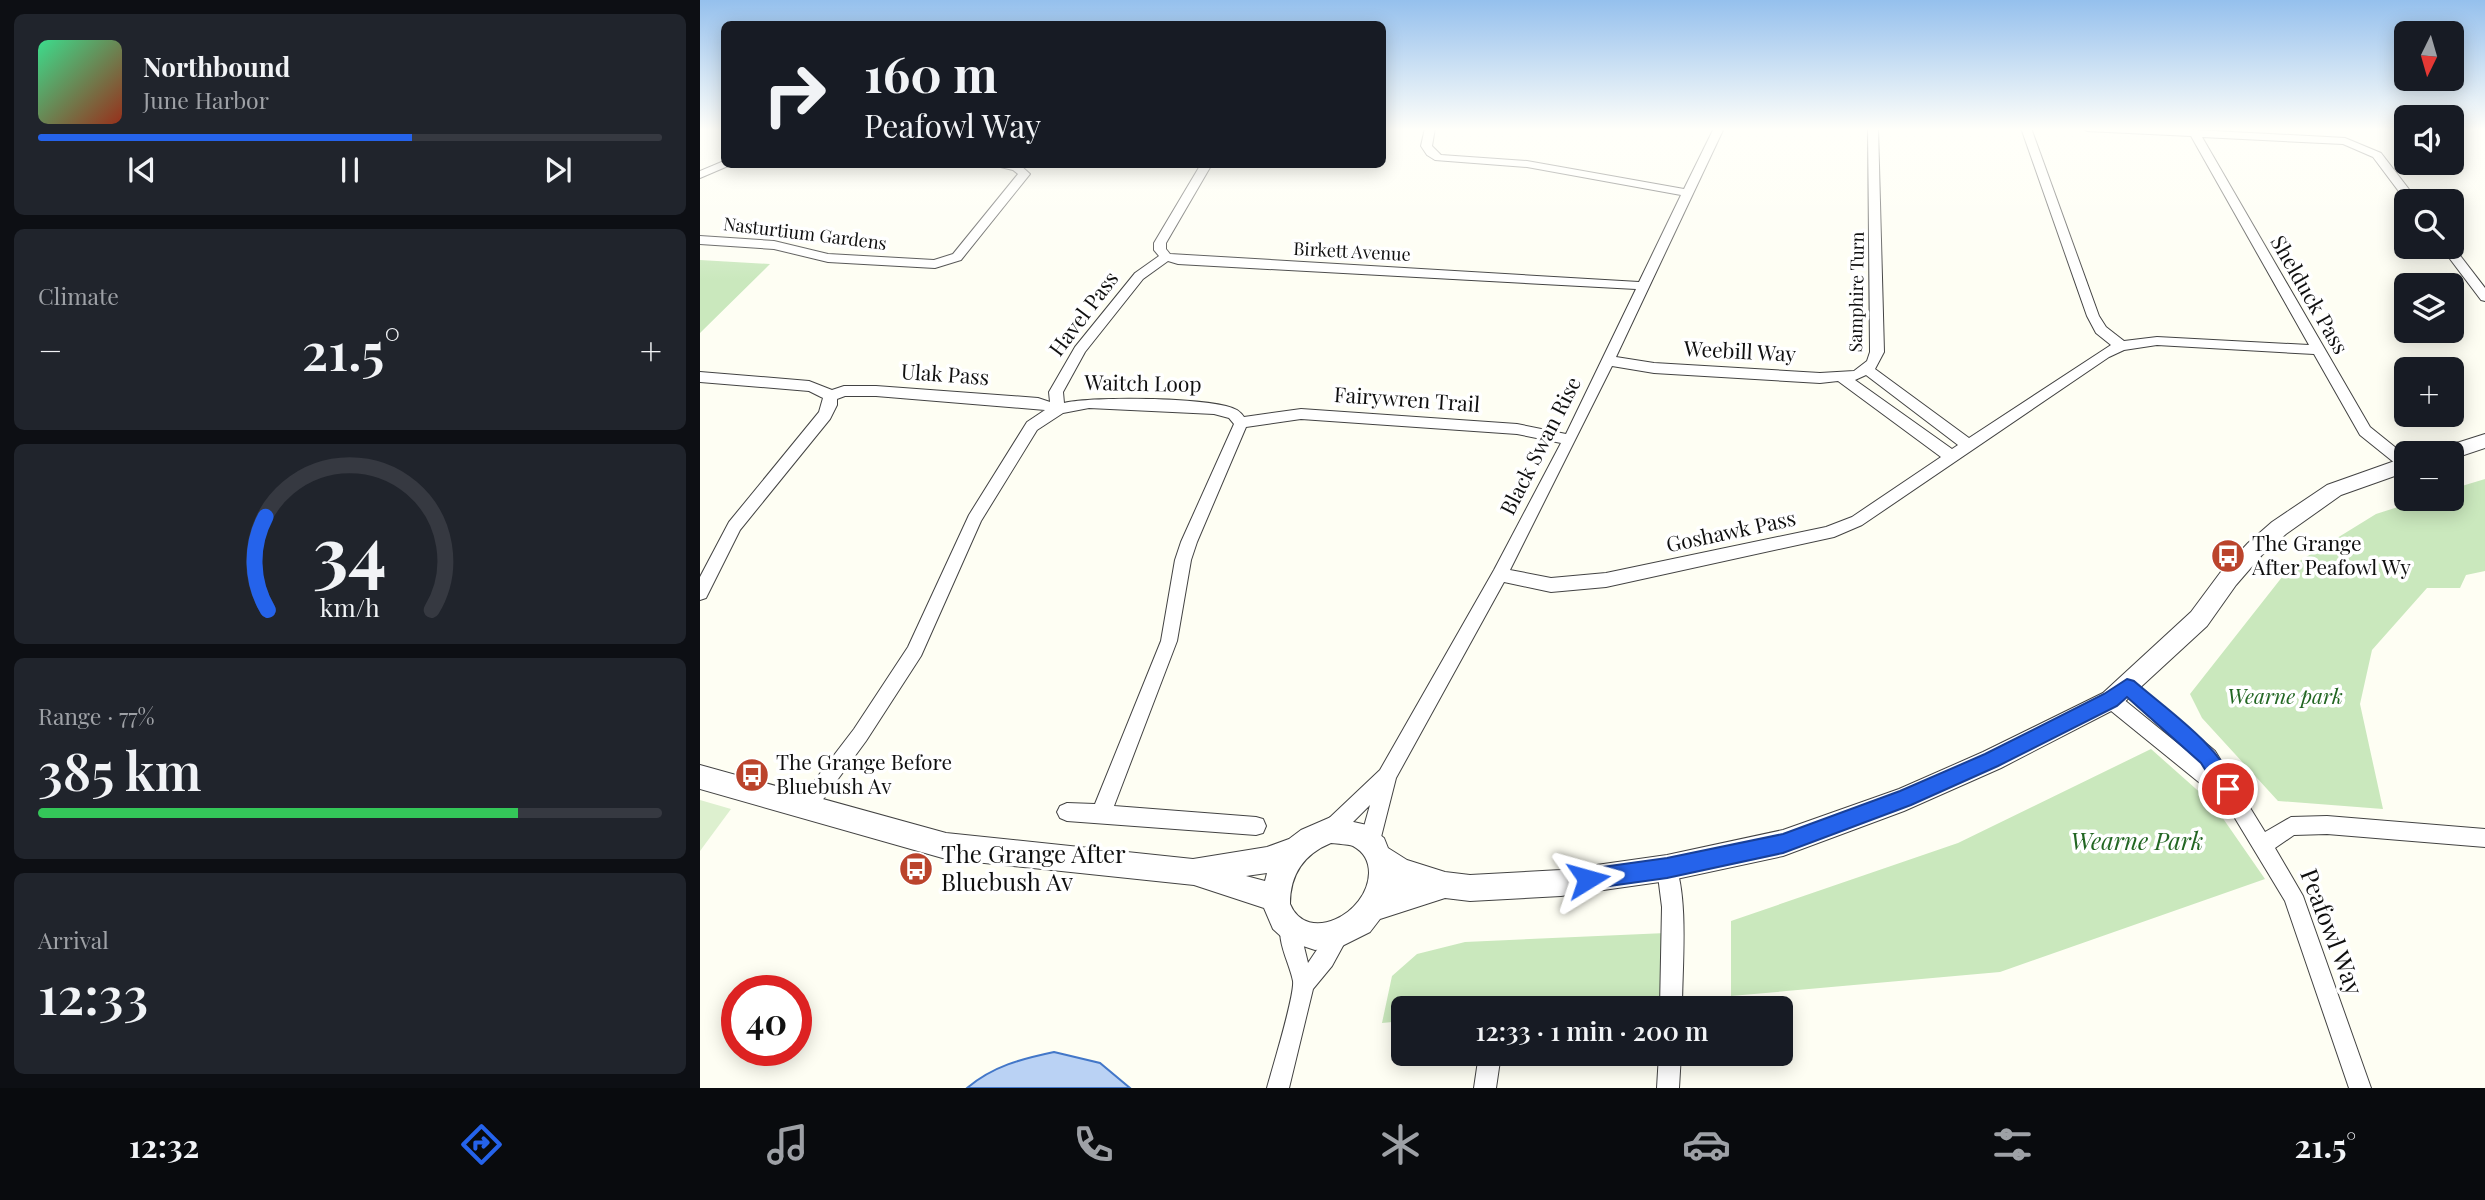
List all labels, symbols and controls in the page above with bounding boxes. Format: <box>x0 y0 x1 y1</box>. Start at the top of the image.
north arrow <box>2394 21 2464 91</box>
map controls <box>2394 21 2464 511</box>
text: 160 m <box>864 40 998 105</box>
text: Northbound <box>143 49 290 84</box>
icon: right <box>749 49 840 140</box>
text: June Harbor <box>143 84 269 115</box>
text: Peafowl Way <box>864 103 1041 146</box>
button: sound <box>2394 105 2464 175</box>
icon: previous <box>123 151 161 189</box>
icon: pause <box>331 151 369 189</box>
icon: next <box>539 151 577 189</box>
button: search <box>2394 189 2464 259</box>
street label: Nasturtium Gardens <box>722 211 888 255</box>
street label: Shelduck Pass <box>2265 230 2356 358</box>
street label: Samphire Turn <box>1843 231 1869 353</box>
street label: Birkett Avenue <box>1293 236 1411 266</box>
street label: Havel Pass <box>1041 265 1124 361</box>
button: layers <box>2394 273 2464 343</box>
text: Climate <box>38 280 119 311</box>
text: 21.5° <box>302 315 401 384</box>
text: − <box>38 324 63 375</box>
text: + <box>640 324 662 375</box>
street label: Weebill Way <box>1682 333 1797 367</box>
street label: Ulak Pass <box>900 356 990 390</box>
button: + <box>2394 357 2464 427</box>
street label: Waitch Loop <box>1083 367 1202 397</box>
street label: Black Swan Rise <box>1492 371 1586 519</box>
street label: Fairywren Trail <box>1333 379 1481 417</box>
button: − <box>2394 441 2464 511</box>
text: 34 <box>313 501 387 598</box>
street label: Goshawk Pass <box>1663 503 1798 557</box>
place label: The Grange After Peafowl Wy <box>2251 528 2411 580</box>
bus stop icon: The Grange After Peafowl Wy <box>2209 537 2247 575</box>
text: km/h <box>320 590 380 623</box>
park label: Wearne park <box>2227 681 2343 709</box>
text: Range · 77% <box>38 700 155 731</box>
text: 385 km <box>38 735 202 804</box>
place label: The Grange Before Bluebush Av <box>776 747 952 799</box>
bus stop icon: The Grange Before Bluebush Av <box>733 756 771 794</box>
pin <box>2198 759 2258 819</box>
icon: arrive <box>2209 770 2247 808</box>
park label: Wearne Park <box>2071 824 2203 856</box>
place label: The Grange After Bluebush Av <box>941 837 1126 897</box>
position arrow <box>1551 842 1625 916</box>
bus stop icon: The Grange After Bluebush Av <box>897 850 935 888</box>
street label: Peafowl Way <box>2294 864 2372 999</box>
text: Arrival <box>38 924 109 955</box>
text: 12:33 <box>38 959 148 1028</box>
speed limit sign: 40 <box>721 975 812 1066</box>
text: 12:33 · 1 min · 200 m <box>1476 1013 1708 1048</box>
icon: directions <box>457 1120 506 1169</box>
icon: music <box>763 1120 812 1169</box>
icon: phone <box>1069 1120 1118 1169</box>
icon: climate <box>1376 1120 1425 1169</box>
icon: car <box>1682 1120 1731 1169</box>
icon: filters <box>1988 1120 2037 1169</box>
text: 12:32 <box>129 1123 199 1166</box>
text: 21.5° <box>2295 1123 2356 1166</box>

